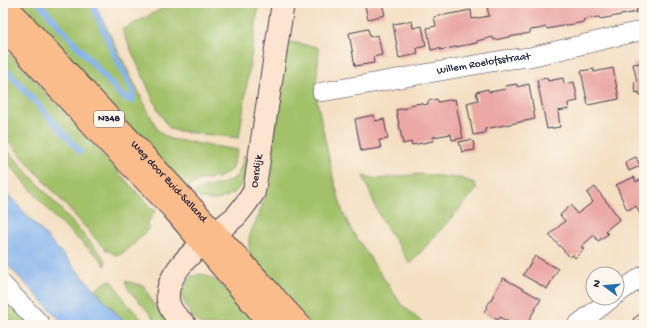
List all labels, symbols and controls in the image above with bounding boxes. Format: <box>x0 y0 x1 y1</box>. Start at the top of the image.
street label: Willem Roelofsstraat <box>436 51 533 78</box>
road number: N348 <box>94 111 124 127</box>
street label: Weg door Zuid-Salland <box>128 139 210 226</box>
street label: Oerdijk <box>249 153 266 189</box>
north arrow <box>585 266 625 306</box>
text: N <box>591 279 604 289</box>

